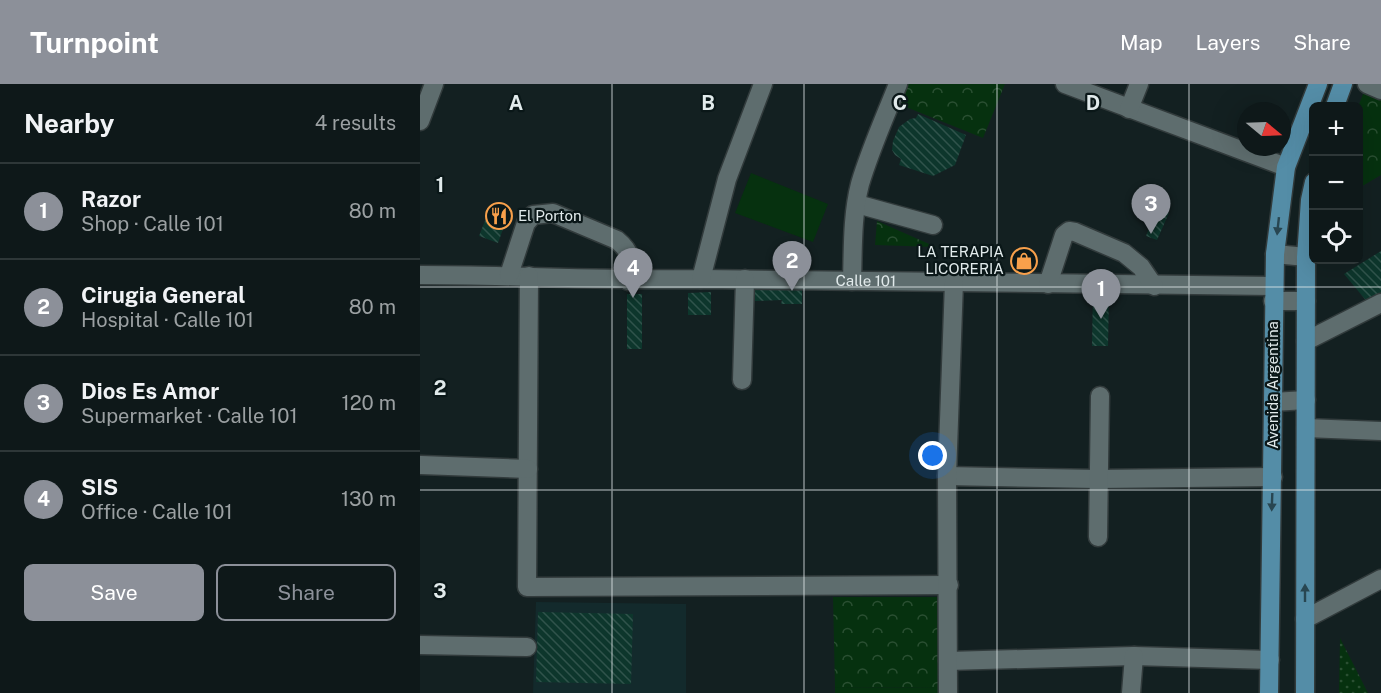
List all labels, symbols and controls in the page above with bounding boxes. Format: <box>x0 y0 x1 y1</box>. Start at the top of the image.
text: Turnpoint <box>30 26 159 59</box>
text: Map <box>1120 30 1163 55</box>
text: Layers <box>1196 30 1260 55</box>
text: Share <box>1293 30 1351 55</box>
text: A <box>509 91 523 115</box>
text: B <box>701 91 715 115</box>
text: C <box>893 91 907 115</box>
text: D <box>1086 91 1100 115</box>
north arrow <box>1237 102 1291 156</box>
map controls <box>1309 102 1363 264</box>
button: + <box>1309 102 1363 156</box>
text: Nearby <box>24 108 114 139</box>
text: 4 results <box>315 111 396 135</box>
button: − <box>1309 156 1363 210</box>
text: 1 <box>436 173 444 197</box>
pin: 3 <box>1132 184 1170 234</box>
text: Razor <box>81 186 141 212</box>
text: 1 <box>39 199 48 223</box>
text: 80 m <box>349 199 396 223</box>
restaurant icon: El Porton <box>484 201 514 231</box>
place label: El Porton <box>518 207 582 224</box>
button: locate <box>1309 210 1363 264</box>
text: Shop · Calle 101 <box>81 212 224 236</box>
one-way arrow <box>1273 217 1283 236</box>
pin: 2 <box>772 242 812 291</box>
place label: LA TERAPIA LICORERIA <box>917 243 1004 277</box>
shop icon: LA TERAPIA LICORERIA <box>1009 246 1039 276</box>
pin: 4 <box>614 248 652 298</box>
pin: 1 <box>1082 270 1120 319</box>
street label: Calle 101 <box>836 272 896 289</box>
text: Cirugia General <box>81 282 246 308</box>
text: 2 <box>37 295 50 319</box>
text: 80 m <box>349 295 396 319</box>
text: Hospital · Calle 101 <box>81 308 254 332</box>
street label: Avenida Argentina <box>1264 321 1281 449</box>
text: 2 <box>434 376 446 400</box>
text: Dios Es Amor <box>81 378 219 404</box>
text: 3 <box>37 391 50 415</box>
text: 120 m <box>342 391 396 415</box>
text: Supermarket · Calle 101 <box>81 404 298 428</box>
your location <box>918 441 947 470</box>
text: SIS <box>81 474 118 500</box>
text: 4 <box>37 487 50 511</box>
text: 130 m <box>341 487 396 511</box>
one-way arrow <box>1268 492 1277 511</box>
text: Office · Calle 101 <box>81 500 233 524</box>
button: Save <box>24 564 204 621</box>
button: Share <box>216 564 396 621</box>
text: 3 <box>433 579 447 603</box>
one-way arrow <box>1300 583 1310 602</box>

